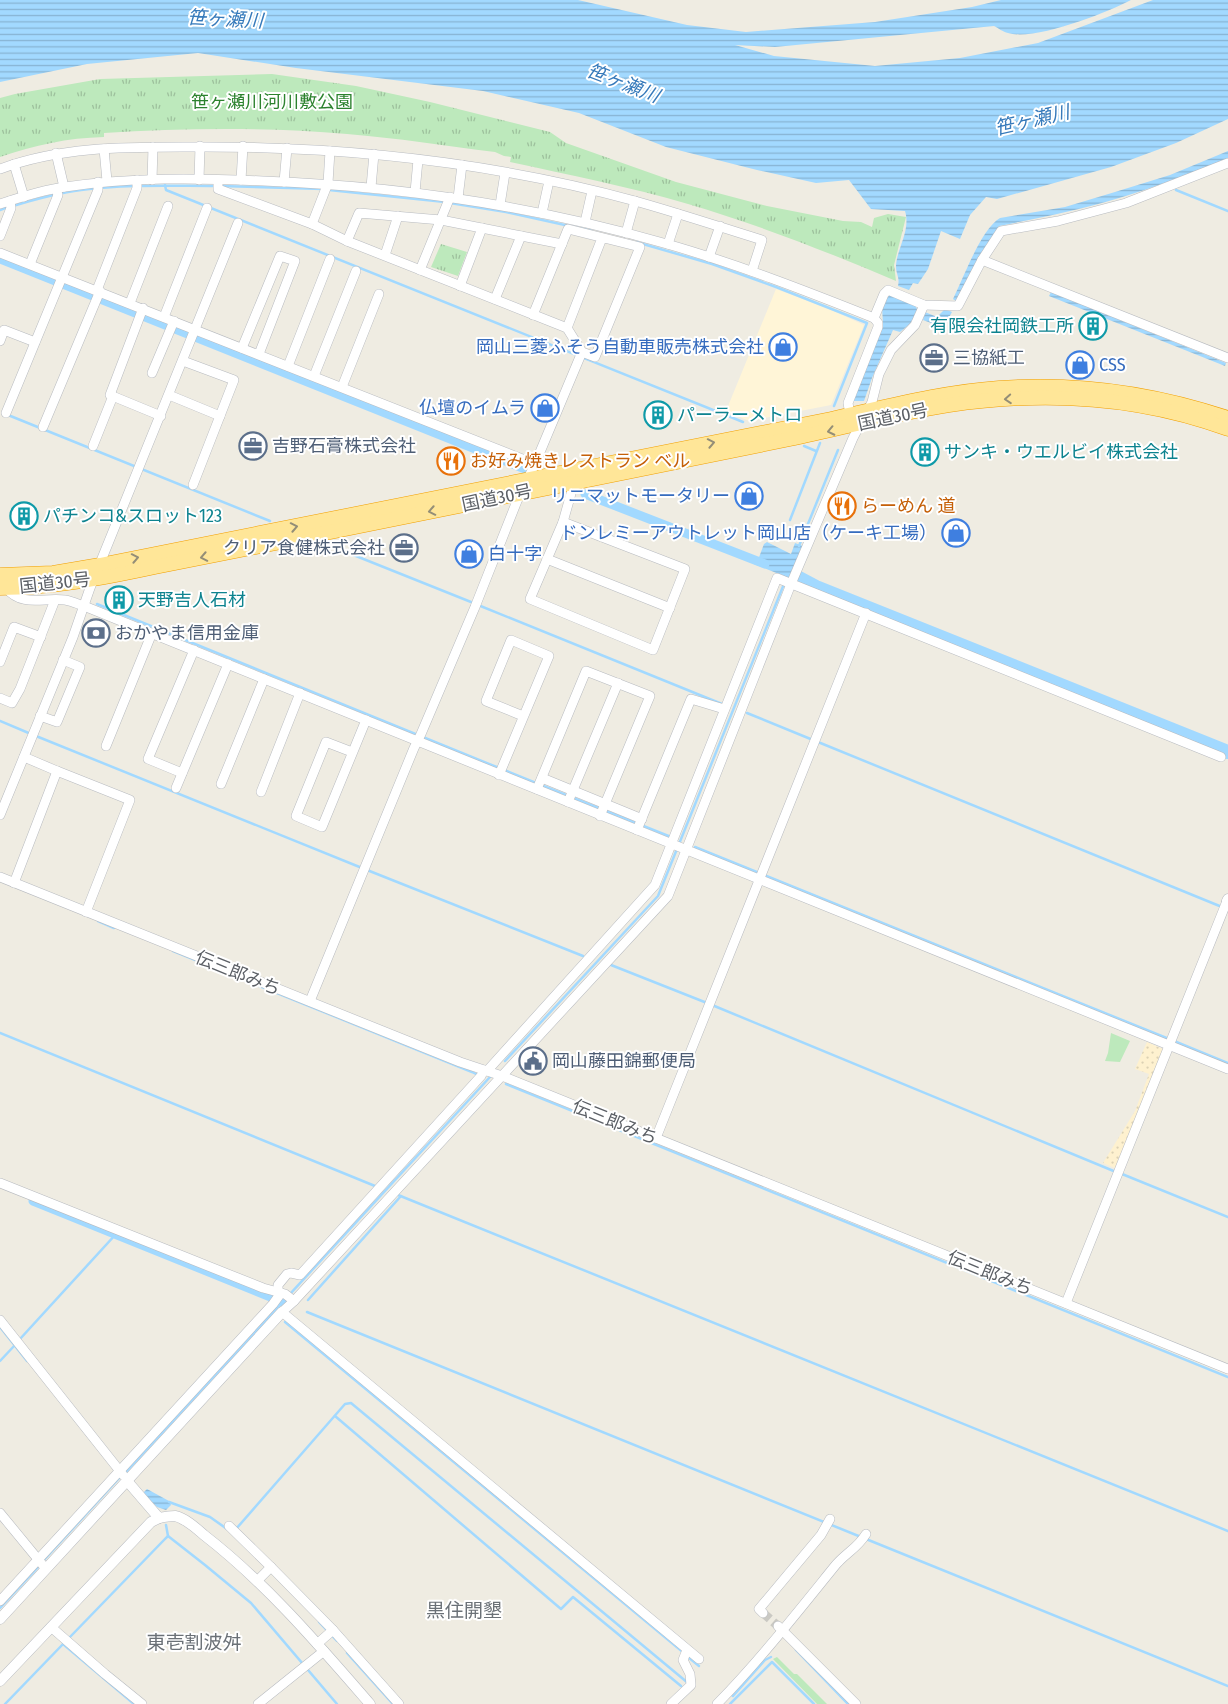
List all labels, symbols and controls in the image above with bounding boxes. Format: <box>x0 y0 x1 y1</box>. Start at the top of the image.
water label: 笹ヶ瀬川 <box>186 6 266 33</box>
water label: 笹ヶ瀬川 <box>583 59 664 108</box>
park label: 笹ヶ瀬川河川敷公園 <box>191 91 353 113</box>
water label: 笹ヶ瀬川 <box>992 100 1074 140</box>
building icon: 有限会社岡鉄工所 <box>1078 311 1108 341</box>
place label: 有限会社岡鉄工所 <box>930 315 1074 337</box>
shop icon: 岡山三菱ふそう自動車販売株式会社 <box>768 332 798 362</box>
place label: 岡山三菱ふそう自動車販売株式会社 <box>476 336 764 358</box>
office icon: 三協紙工 <box>919 343 949 373</box>
place label: 三協紙工 <box>953 347 1025 369</box>
shop icon: CSS <box>1065 350 1095 380</box>
place label: CSS <box>1099 354 1126 376</box>
shop icon: 仏壇のイムラ <box>530 393 560 423</box>
one-way arrow <box>1004 393 1012 404</box>
place label: 仏壇のイムラ <box>419 397 526 419</box>
street label: 国道30号 <box>856 399 930 435</box>
building icon: パーラーメトロ <box>643 400 673 430</box>
place label: パーラーメトロ <box>677 404 802 426</box>
one-way arrow <box>827 425 836 435</box>
office icon: 吉野石膏株式会社 <box>238 431 268 461</box>
place label: 吉野石膏株式会社 <box>272 435 416 457</box>
building icon: サンキ・ウエルビイ株式会社 <box>910 437 940 467</box>
one-way arrow <box>706 438 715 448</box>
place label: サンキ・ウエルビイ株式会社 <box>944 441 1178 463</box>
restaurant icon: お好み焼きレストラン ベル <box>436 446 466 476</box>
place label: お好み焼きレストラン ベル <box>470 450 690 472</box>
street label: 国道30号 <box>460 480 534 516</box>
shop icon: リニマットモータリー <box>734 481 764 511</box>
place label: リニマットモータリー <box>550 485 730 507</box>
restaurant icon: らーめん 道 <box>827 491 857 521</box>
place label: らーめん 道 <box>861 495 955 517</box>
building icon: パチンコ&スロット123 <box>9 501 39 531</box>
place label: パチンコ&スロット123 <box>43 505 222 527</box>
one-way arrow <box>427 506 436 516</box>
shop icon: ドンレミーアウトレット岡山店（ケーキ工場） <box>941 518 971 548</box>
place label: ドンレミーアウトレット岡山店（ケーキ工場） <box>560 522 937 544</box>
one-way arrow <box>290 523 299 533</box>
office icon: クリア食健株式会社 <box>389 533 419 563</box>
place label: クリア食健株式会社 <box>223 537 385 559</box>
shop icon: 白十字 <box>454 539 484 569</box>
place label: 白十字 <box>488 543 542 565</box>
one-way arrow <box>199 552 208 562</box>
one-way arrow <box>130 554 139 564</box>
street label: 国道30号 <box>18 568 92 598</box>
building icon: 天野吉人石材 <box>104 585 134 615</box>
place label: 天野吉人石材 <box>138 589 246 611</box>
bank icon: おかやま信用金庫 <box>81 618 111 648</box>
place label: おかやま信用金庫 <box>115 622 259 644</box>
street label: 伝三郎みち <box>192 946 284 1000</box>
public building icon: 岡山藤田錦郵便局 <box>518 1046 548 1076</box>
place label: 岡山藤田錦郵便局 <box>552 1050 696 1072</box>
street label: 伝三郎みち <box>569 1095 661 1149</box>
street label: 伝三郎みち <box>944 1246 1036 1300</box>
district label: 黒住開墾 <box>426 1599 502 1622</box>
district label: 東壱割波舛 <box>146 1631 242 1654</box>

